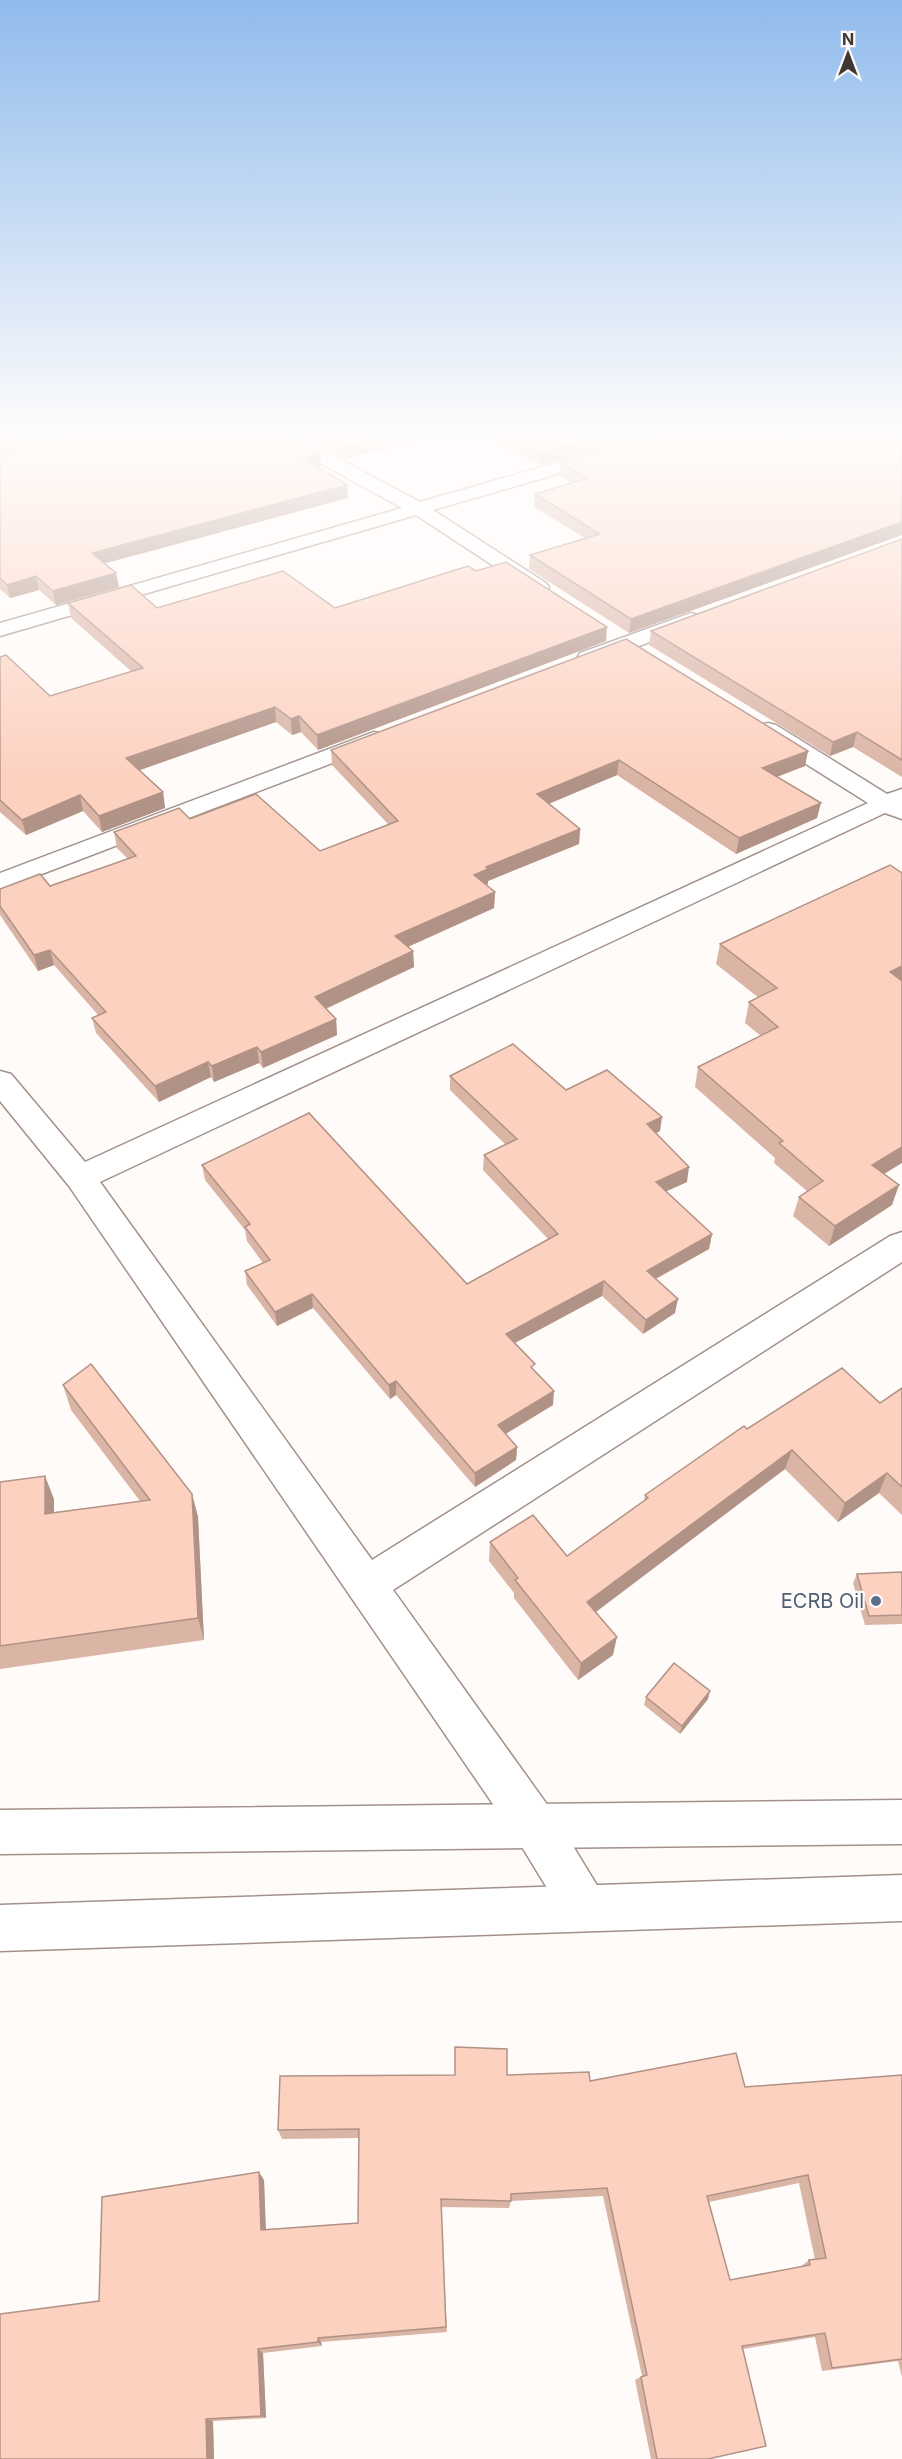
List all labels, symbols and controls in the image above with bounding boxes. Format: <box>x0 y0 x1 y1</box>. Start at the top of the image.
north arrow <box>818 24 878 84</box>
text: N <box>842 29 854 49</box>
place label: ECRB Oil <box>781 1589 864 1613</box>
marker: ECRB Oil <box>869 1594 883 1608</box>

